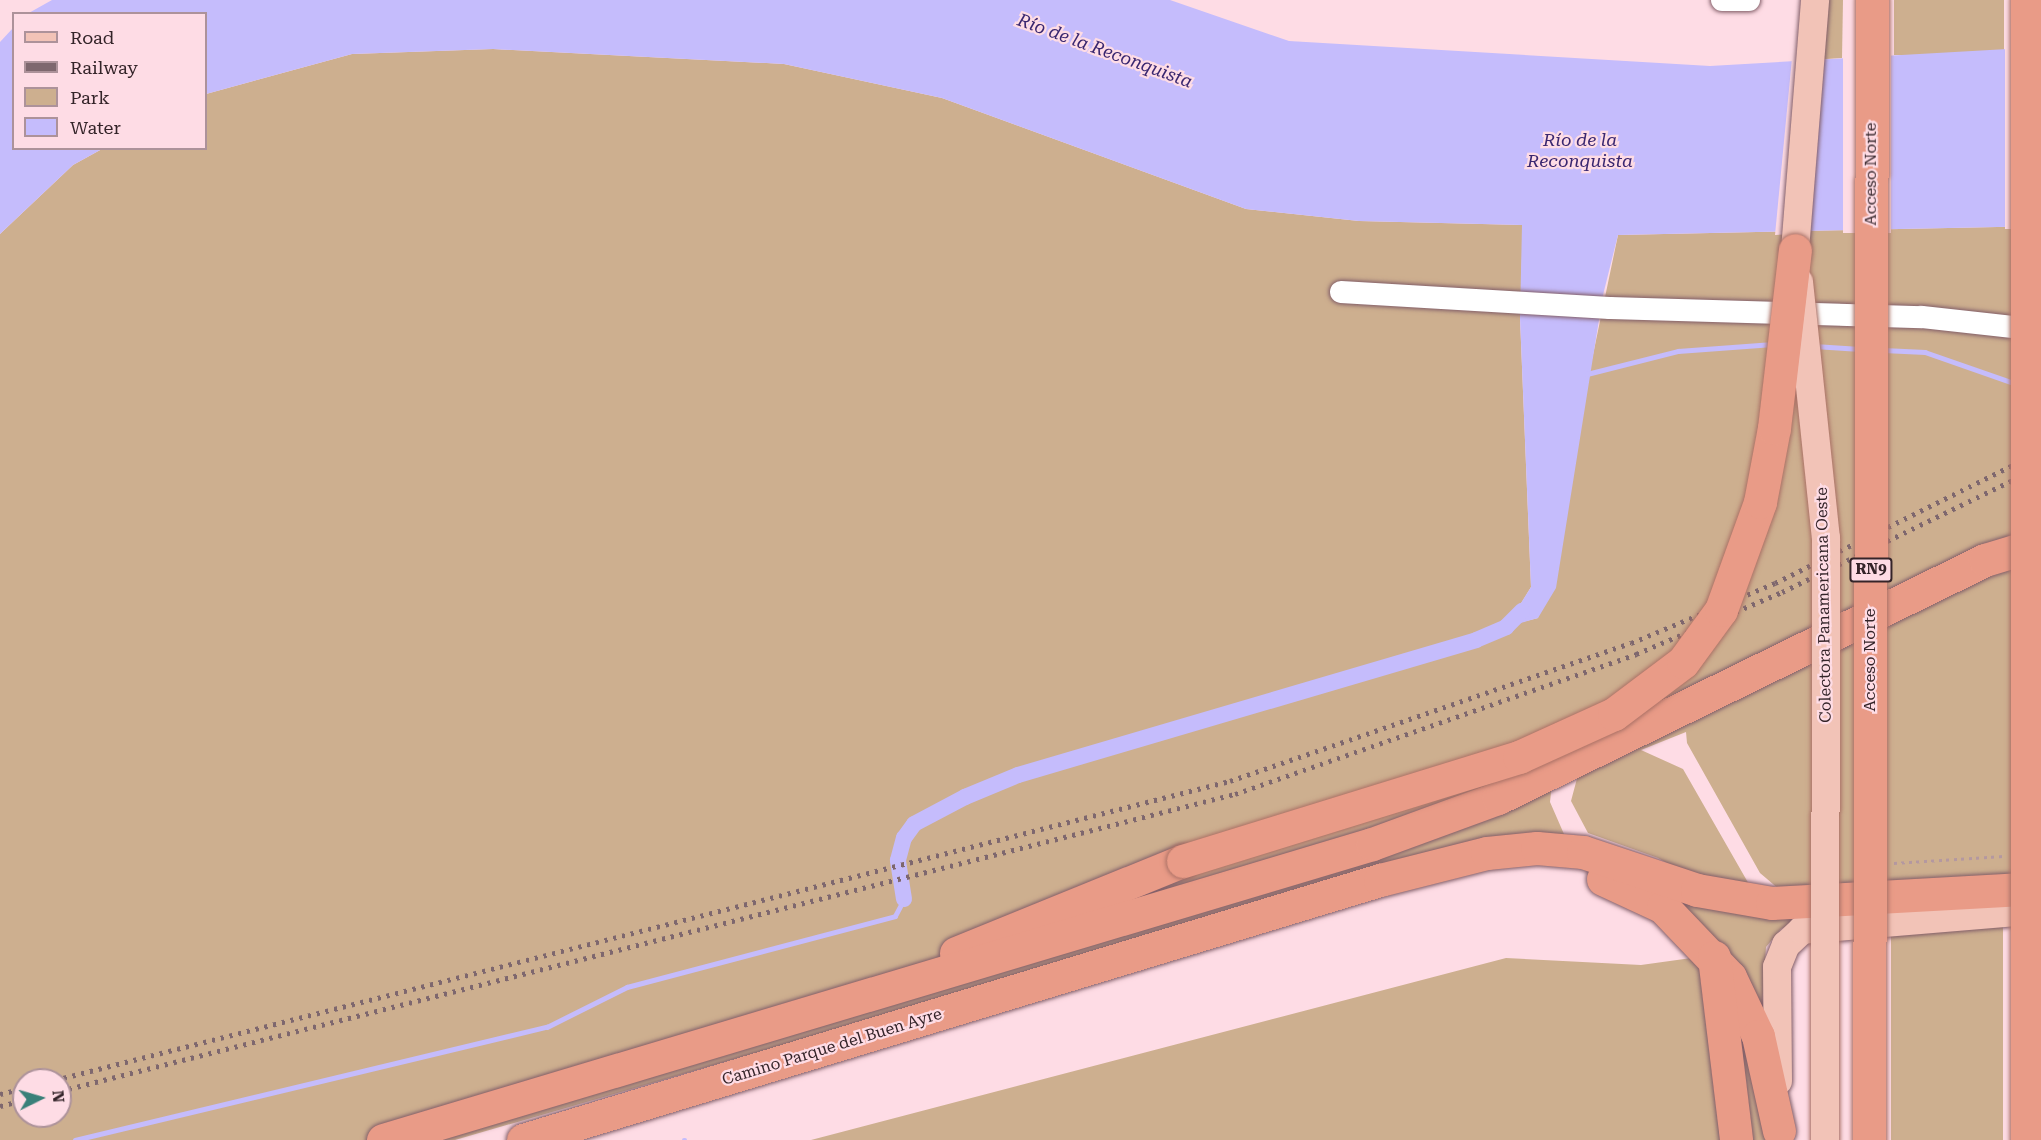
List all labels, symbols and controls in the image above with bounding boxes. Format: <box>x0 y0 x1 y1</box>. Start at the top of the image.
water label: Río de la Reconquista <box>1015 9 1195 93</box>
legend <box>12 12 207 150</box>
text: Road <box>70 27 114 48</box>
text: Railway <box>70 57 138 78</box>
text: Park <box>70 87 110 108</box>
text: Water <box>70 117 121 138</box>
street label: Acceso Norte <box>1861 122 1881 226</box>
water label: Río de la Reconquista <box>1527 130 1633 172</box>
street label: Colectora Panamericana Oeste <box>1812 487 1836 723</box>
road number: RN9 <box>1848 558 1894 582</box>
street label: Acceso Norte <box>1860 608 1880 712</box>
street label: Camino Parque del Buen Ayre <box>720 1004 944 1090</box>
north arrow <box>12 1068 72 1128</box>
text: N <box>48 1090 68 1104</box>

